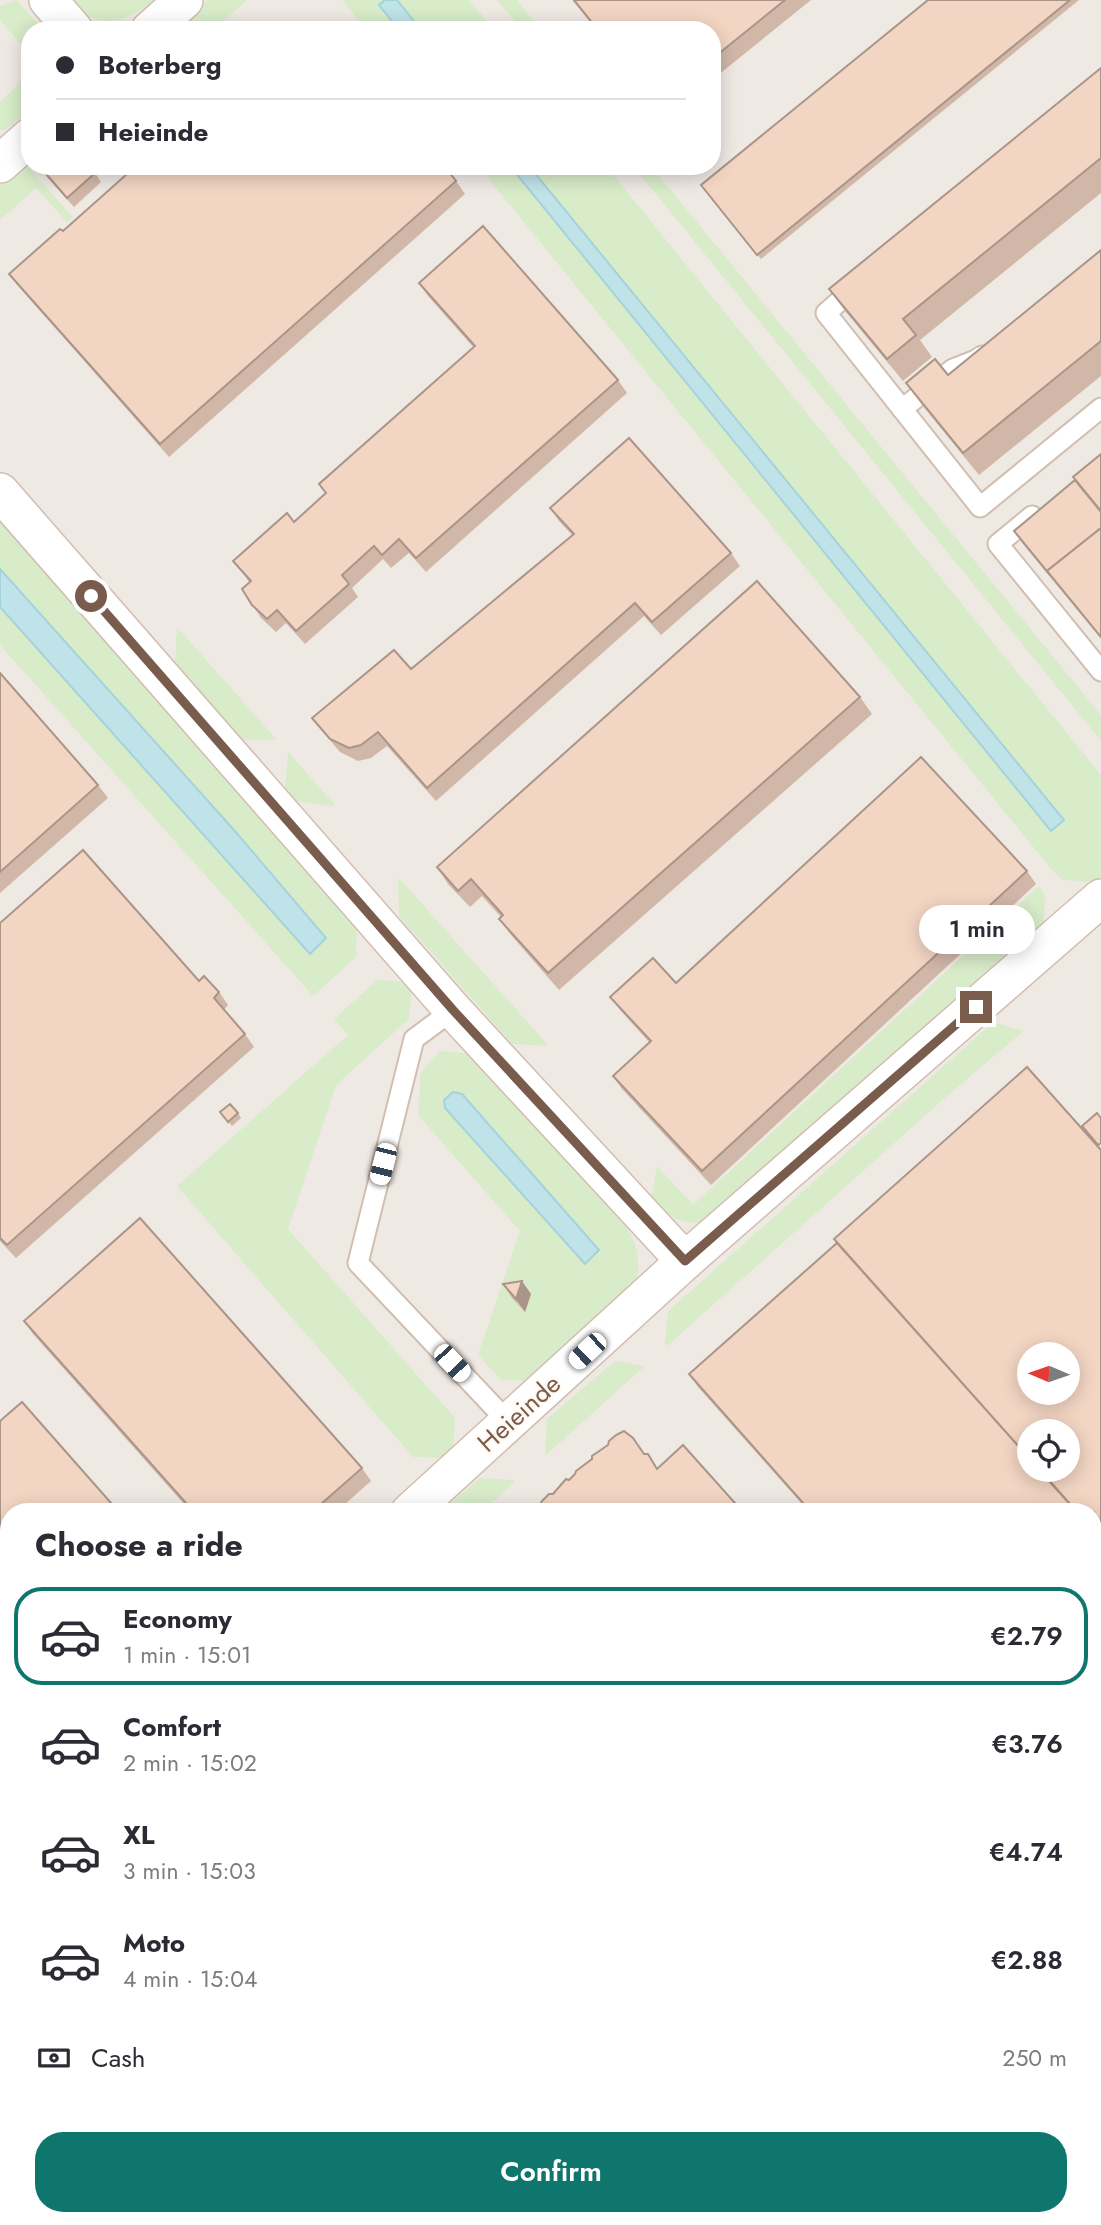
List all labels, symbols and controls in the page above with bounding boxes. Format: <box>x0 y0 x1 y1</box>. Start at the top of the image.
text: Boterberg <box>98 46 222 84</box>
text: Heieinde <box>98 113 208 151</box>
route start <box>75 580 107 612</box>
callout: 1 min <box>918 906 1034 954</box>
text: 1 min <box>949 912 1005 946</box>
route end <box>960 991 992 1023</box>
car <box>368 1141 399 1187</box>
car <box>565 1329 610 1373</box>
car <box>430 1340 475 1386</box>
north arrow <box>1017 1342 1080 1405</box>
map controls <box>1017 1342 1080 1482</box>
street label: Heieinde <box>469 1365 569 1461</box>
button: locate <box>1017 1419 1080 1482</box>
text: Choose a ride <box>35 1522 243 1568</box>
text: Economy <box>123 1600 232 1638</box>
icon: car <box>39 1605 102 1668</box>
text: €2.79 <box>990 1617 1063 1655</box>
text: 1 min · 15:01 <box>123 1638 251 1672</box>
text: Comfort <box>123 1708 221 1746</box>
icon: car <box>39 1713 102 1776</box>
text: €3.76 <box>992 1725 1063 1763</box>
text: 2 min · 15:02 <box>123 1746 257 1780</box>
text: XL <box>123 1816 155 1854</box>
icon: car <box>39 1821 102 1884</box>
text: €4.74 <box>989 1833 1063 1871</box>
text: 3 min · 15:03 <box>123 1854 256 1888</box>
text: Moto <box>123 1924 185 1962</box>
icon: car <box>39 1929 102 1992</box>
text: €2.88 <box>991 1941 1063 1979</box>
text: 4 min · 15:04 <box>123 1962 257 1996</box>
icon: cash <box>35 2039 73 2077</box>
text: Cash <box>91 2039 145 2077</box>
text: 250 m <box>1002 2041 1067 2075</box>
button: Confirm <box>35 2132 1067 2212</box>

